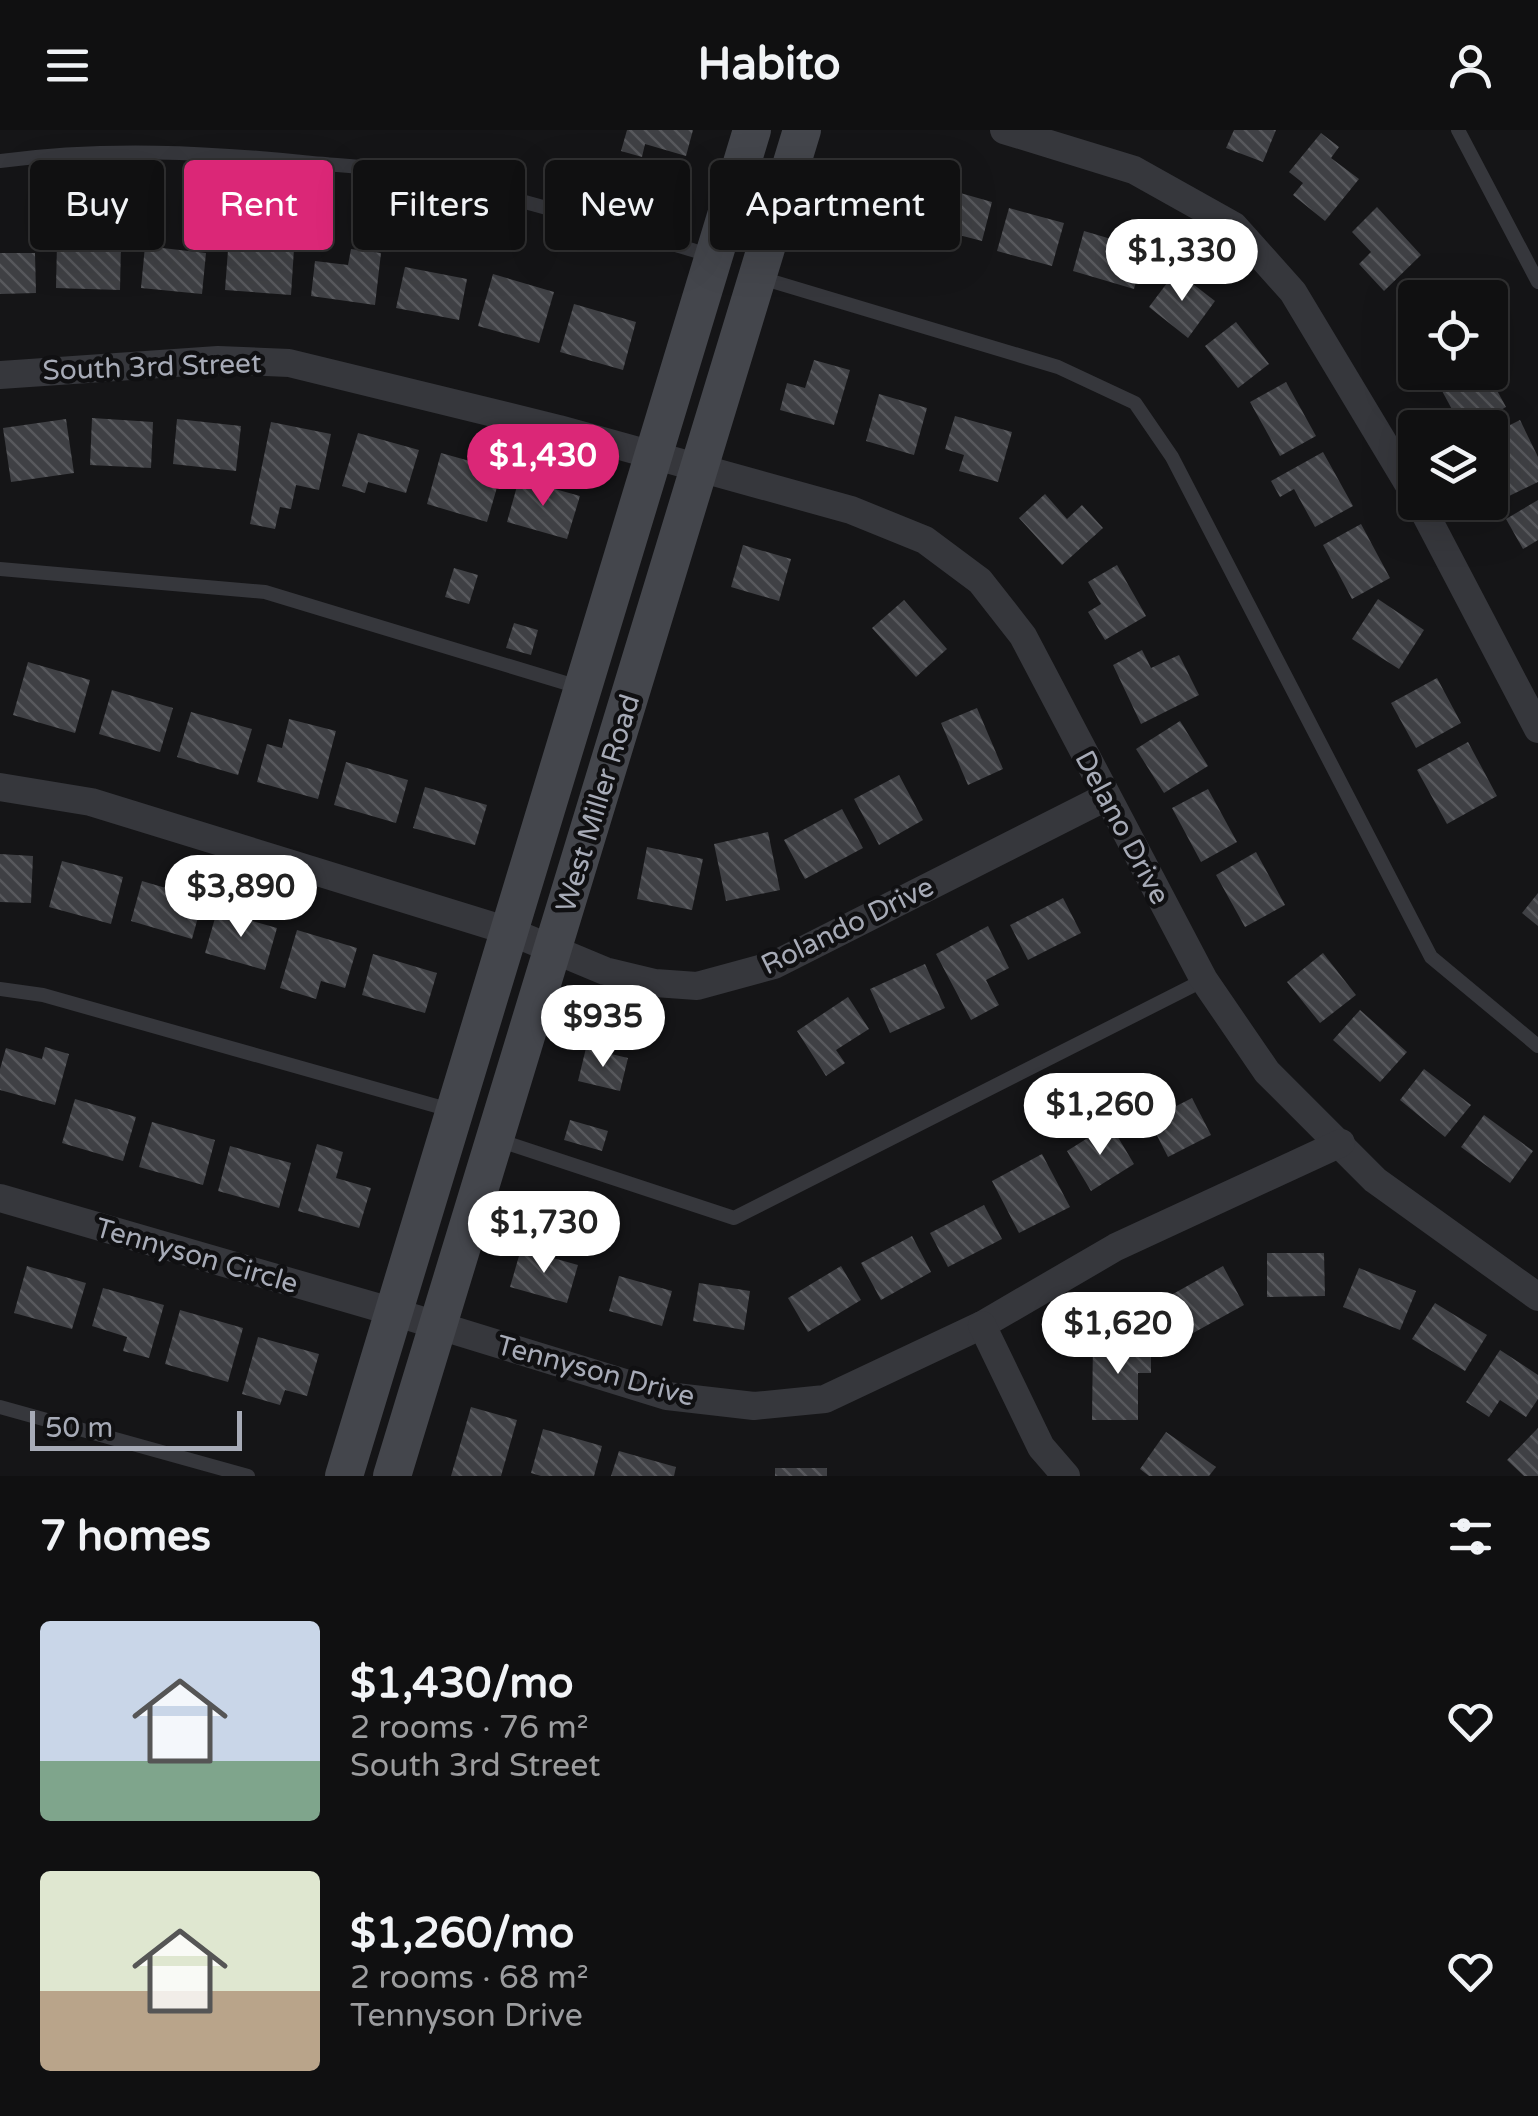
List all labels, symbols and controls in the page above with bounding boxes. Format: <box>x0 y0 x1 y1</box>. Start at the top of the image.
icon: menu <box>40 38 95 93</box>
text: Habito <box>697 38 841 92</box>
icon: person <box>1443 38 1498 93</box>
chip: Buy <box>30 160 164 250</box>
chip: Rent <box>184 160 333 250</box>
chip: Filters <box>353 160 525 250</box>
chip: New <box>545 160 690 250</box>
chip: Apartment <box>710 160 960 250</box>
pin: $1,330 <box>1101 219 1263 304</box>
text: $1,330 <box>1128 232 1236 270</box>
map controls <box>1398 280 1508 520</box>
button: locate <box>1398 280 1508 390</box>
street label: South 3rd Street <box>42 346 262 388</box>
button: layers <box>1398 410 1508 520</box>
pin: $1,430 <box>462 424 624 509</box>
text: $1,430 <box>489 437 597 475</box>
street label: West Miller Road <box>549 690 647 916</box>
street label: Delano Drive <box>1067 745 1177 910</box>
pin: $3,890 <box>160 855 322 940</box>
text: $3,890 <box>187 868 295 906</box>
street label: Rolando Drive <box>756 869 939 982</box>
pin: $935 <box>544 985 662 1070</box>
text: $935 <box>563 998 643 1036</box>
pin: $1,260 <box>1019 1073 1181 1158</box>
text: $1,260 <box>1046 1086 1154 1124</box>
pin: $1,730 <box>463 1191 625 1276</box>
text: $1,730 <box>490 1204 598 1242</box>
street label: Tennyson Circle <box>91 1211 302 1301</box>
pin: $1,620 <box>1037 1292 1199 1377</box>
text: $1,620 <box>1064 1305 1172 1343</box>
street label: Tennyson Drive <box>493 1328 699 1414</box>
scale bar <box>30 1406 242 1450</box>
text: 50 m <box>45 1411 113 1445</box>
icon: filters <box>1443 1509 1498 1564</box>
text: 7 homes <box>40 1511 211 1562</box>
text: $1,430/mo <box>350 1658 574 1709</box>
icon: home <box>120 1661 240 1781</box>
icon: heart <box>1443 1694 1498 1749</box>
text: 2 rooms · 76 m² <box>350 1709 589 1747</box>
text: South 3rd Street <box>350 1747 601 1785</box>
text: $1,260/mo <box>350 1908 574 1959</box>
icon: home <box>120 1911 240 2031</box>
icon: heart <box>1443 1944 1498 1999</box>
text: 2 rooms · 68 m² <box>350 1959 589 1997</box>
text: Tennyson Drive <box>350 1997 583 2035</box>

